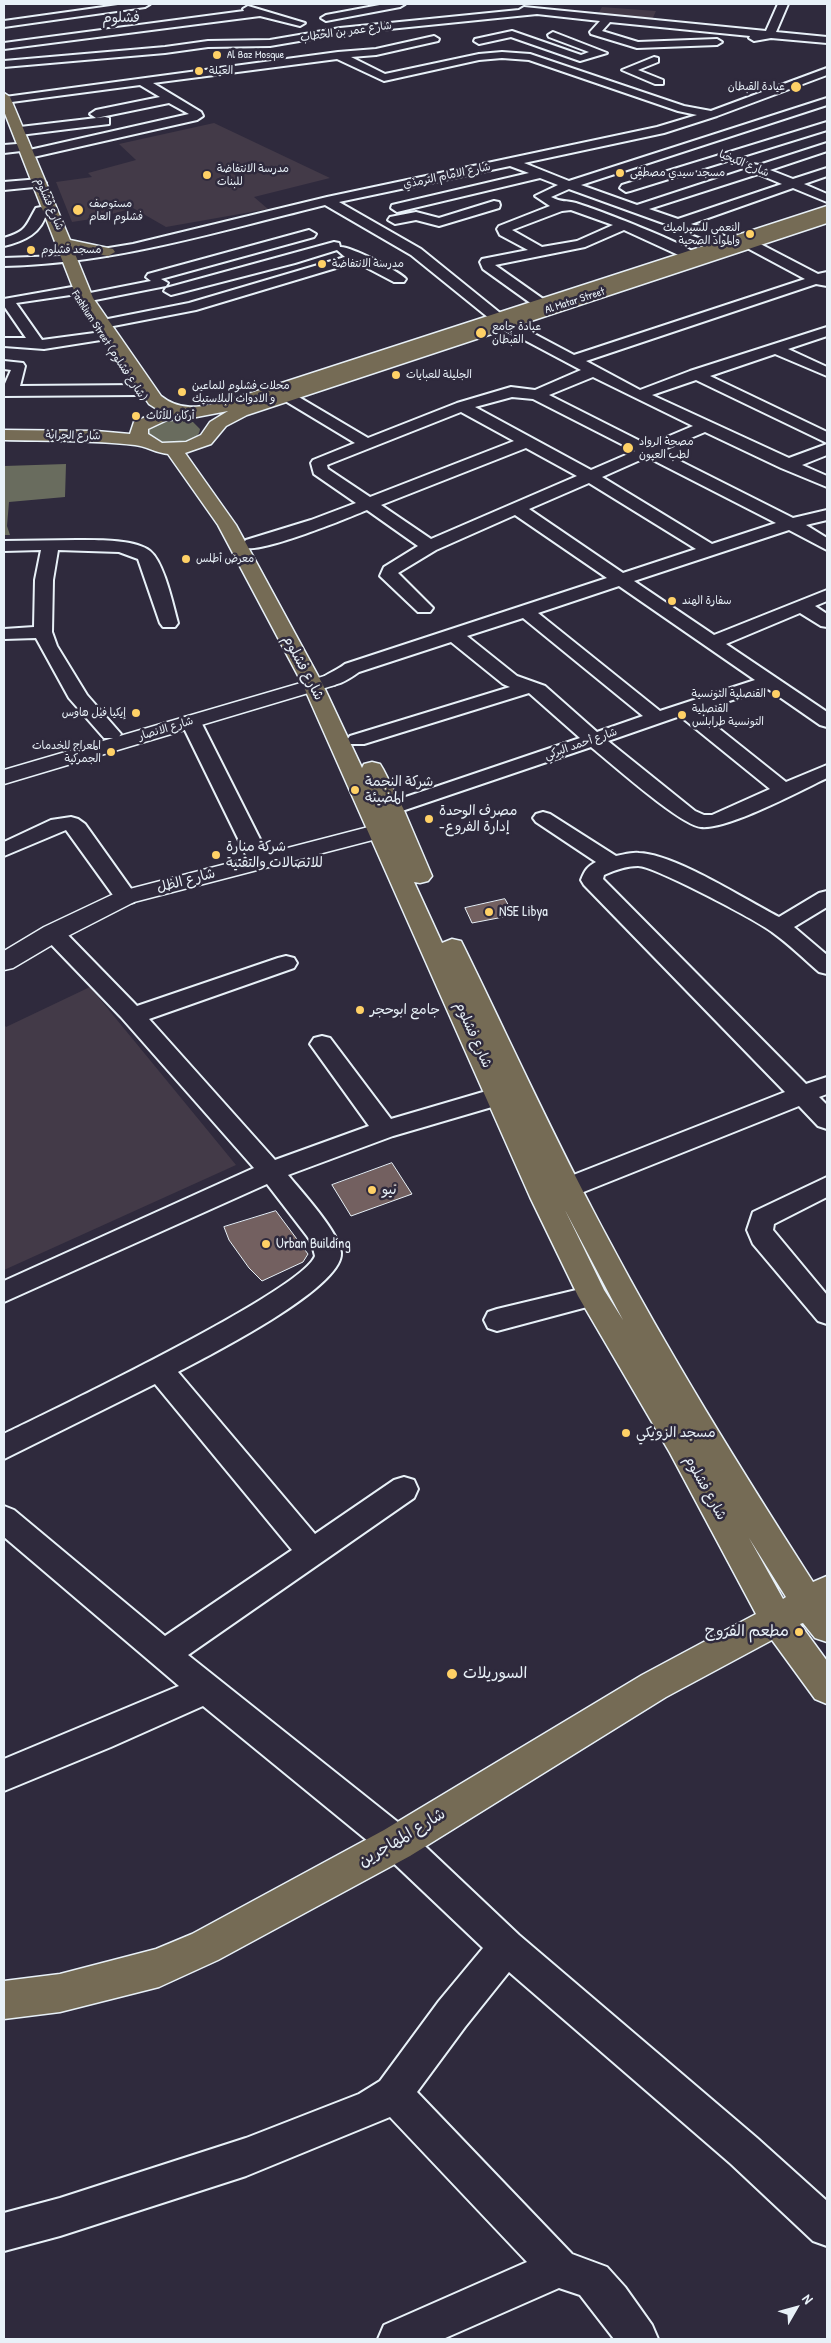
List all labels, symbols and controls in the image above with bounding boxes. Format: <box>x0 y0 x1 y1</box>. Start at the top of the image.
district label: فشلوم <box>102 10 140 26</box>
street label: شارع عمر بن الخطاب <box>299 19 393 45</box>
place label: Al Baz Mosque <box>227 48 284 62</box>
marker: Al Baz Mosque <box>211 49 223 61</box>
place label: العيلة <box>209 64 233 78</box>
marker: العيلة <box>193 65 205 77</box>
place label: عيادة القبطان <box>728 80 785 94</box>
marker: عيادة القبطان <box>789 80 803 94</box>
street label: شارع الكيخيا <box>717 148 771 180</box>
street label: شارع الامام الترمذي <box>402 160 492 192</box>
place label: مدرسة الانتفاضة للبنات <box>217 162 289 188</box>
place label: مسجد سيدي مصطفى <box>630 166 725 180</box>
marker: مسجد سيدي مصطفى <box>614 167 626 179</box>
marker: مدرسة الانتفاضة للبنات <box>201 169 213 181</box>
street label: شارع فشلوم <box>32 176 66 232</box>
place label: مستوصف فشلوم العام <box>89 197 143 223</box>
marker: مستوصف فشلوم العام <box>71 203 85 217</box>
place label: النعمي للسيراميك والمواد الصحية <box>663 221 740 247</box>
marker: النعمي للسيراميك والمواد الصحية <box>744 228 756 240</box>
place label: مسجد فشلوم <box>41 243 101 257</box>
marker: مسجد فشلوم <box>25 244 37 256</box>
place label: مدرسة الانتفاضة <box>332 257 404 271</box>
marker: مدرسة الانتفاضة <box>316 258 328 270</box>
street label: Al Matar Street <box>543 285 607 317</box>
street label: Fashlium Street (شارع فشلوم) <box>68 288 150 404</box>
place label: عيادة جامع القبطان <box>492 320 541 346</box>
marker: عيادة جامع القبطان <box>474 326 488 340</box>
place label: الجليلة للعبايات <box>406 368 472 382</box>
marker: الجليلة للعبايات <box>390 369 402 381</box>
place label: محلات فشلوم للماعين و الادوات البلاستيك <box>192 379 290 405</box>
marker: محلات فشلوم للماعين و الادوات البلاستيك <box>176 386 188 398</box>
place label: أركان للأثاث <box>146 409 194 423</box>
marker: أركان للأثاث <box>130 410 142 422</box>
street label: شارع الجرابة <box>45 429 101 443</box>
place label: مصحة الرواد لطب العيون <box>639 435 694 461</box>
marker: مصحة الرواد لطب العيون <box>621 441 635 455</box>
place label: معرض أطلس <box>196 552 254 566</box>
marker: معرض أطلس <box>180 553 192 565</box>
place label: سفارة الهند <box>682 594 731 608</box>
marker: سفارة الهند <box>666 595 678 607</box>
street label: شارع فشلوم <box>279 633 327 703</box>
place label: القنصلية التونسية <box>692 687 766 701</box>
marker: القنصلية التونسية <box>770 688 782 700</box>
place label: القنصلية التونسية طرابلس <box>692 702 764 728</box>
place label: إيكيا فيل هاوس <box>62 706 126 720</box>
marker: إيكيا فيل هاوس <box>130 707 142 719</box>
marker: القنصلية التونسية طرابلس <box>676 709 688 721</box>
street label: شارع الانصار <box>137 714 195 744</box>
street label: شارع أحمد البركي <box>543 725 619 763</box>
place label: المعراج للخدمات الجمركية <box>32 739 101 765</box>
marker: المعراج للخدمات الجمركية <box>105 746 117 758</box>
place label: شركة النجمة المضيئة <box>365 774 433 806</box>
marker: شركة النجمة المضيئة <box>349 784 361 796</box>
place label: مصرف الوحدة -إدارة الفروع <box>439 803 517 836</box>
marker: مصرف الوحدة -إدارة الفروع <box>423 813 435 825</box>
place label: شركة منارة للاتصالات والتقنية <box>226 839 323 872</box>
marker: شركة منارة للاتصالات والتقنية <box>210 849 222 861</box>
street label: شارع الظل <box>155 865 217 897</box>
place label: NSE Libya <box>499 904 548 920</box>
marker: NSE Libya <box>483 906 495 918</box>
street label: شارع فشلوم <box>451 999 495 1071</box>
place label: جامع ابوحجر <box>370 1002 440 1018</box>
marker: جامع ابوحجر <box>354 1004 366 1016</box>
place label: نيو <box>382 1182 397 1198</box>
marker: نيو <box>366 1184 378 1196</box>
place label: Urban Building <box>276 1236 351 1252</box>
marker: Urban Building <box>260 1238 272 1250</box>
place label: مسجد الزويكي <box>636 1425 716 1441</box>
marker: مسجد الزويكي <box>620 1427 632 1439</box>
street label: شارع فشلوم <box>680 1453 730 1523</box>
place label: مطعم الفروج <box>705 1622 789 1642</box>
marker: مطعم الفروج <box>793 1626 805 1638</box>
place label: السوريلات <box>463 1664 527 1684</box>
marker: السوريلات <box>445 1667 459 1681</box>
street label: شارع المهاجرين <box>355 1804 449 1872</box>
north arrow <box>771 2283 821 2333</box>
text: N <box>798 2290 818 2307</box>

